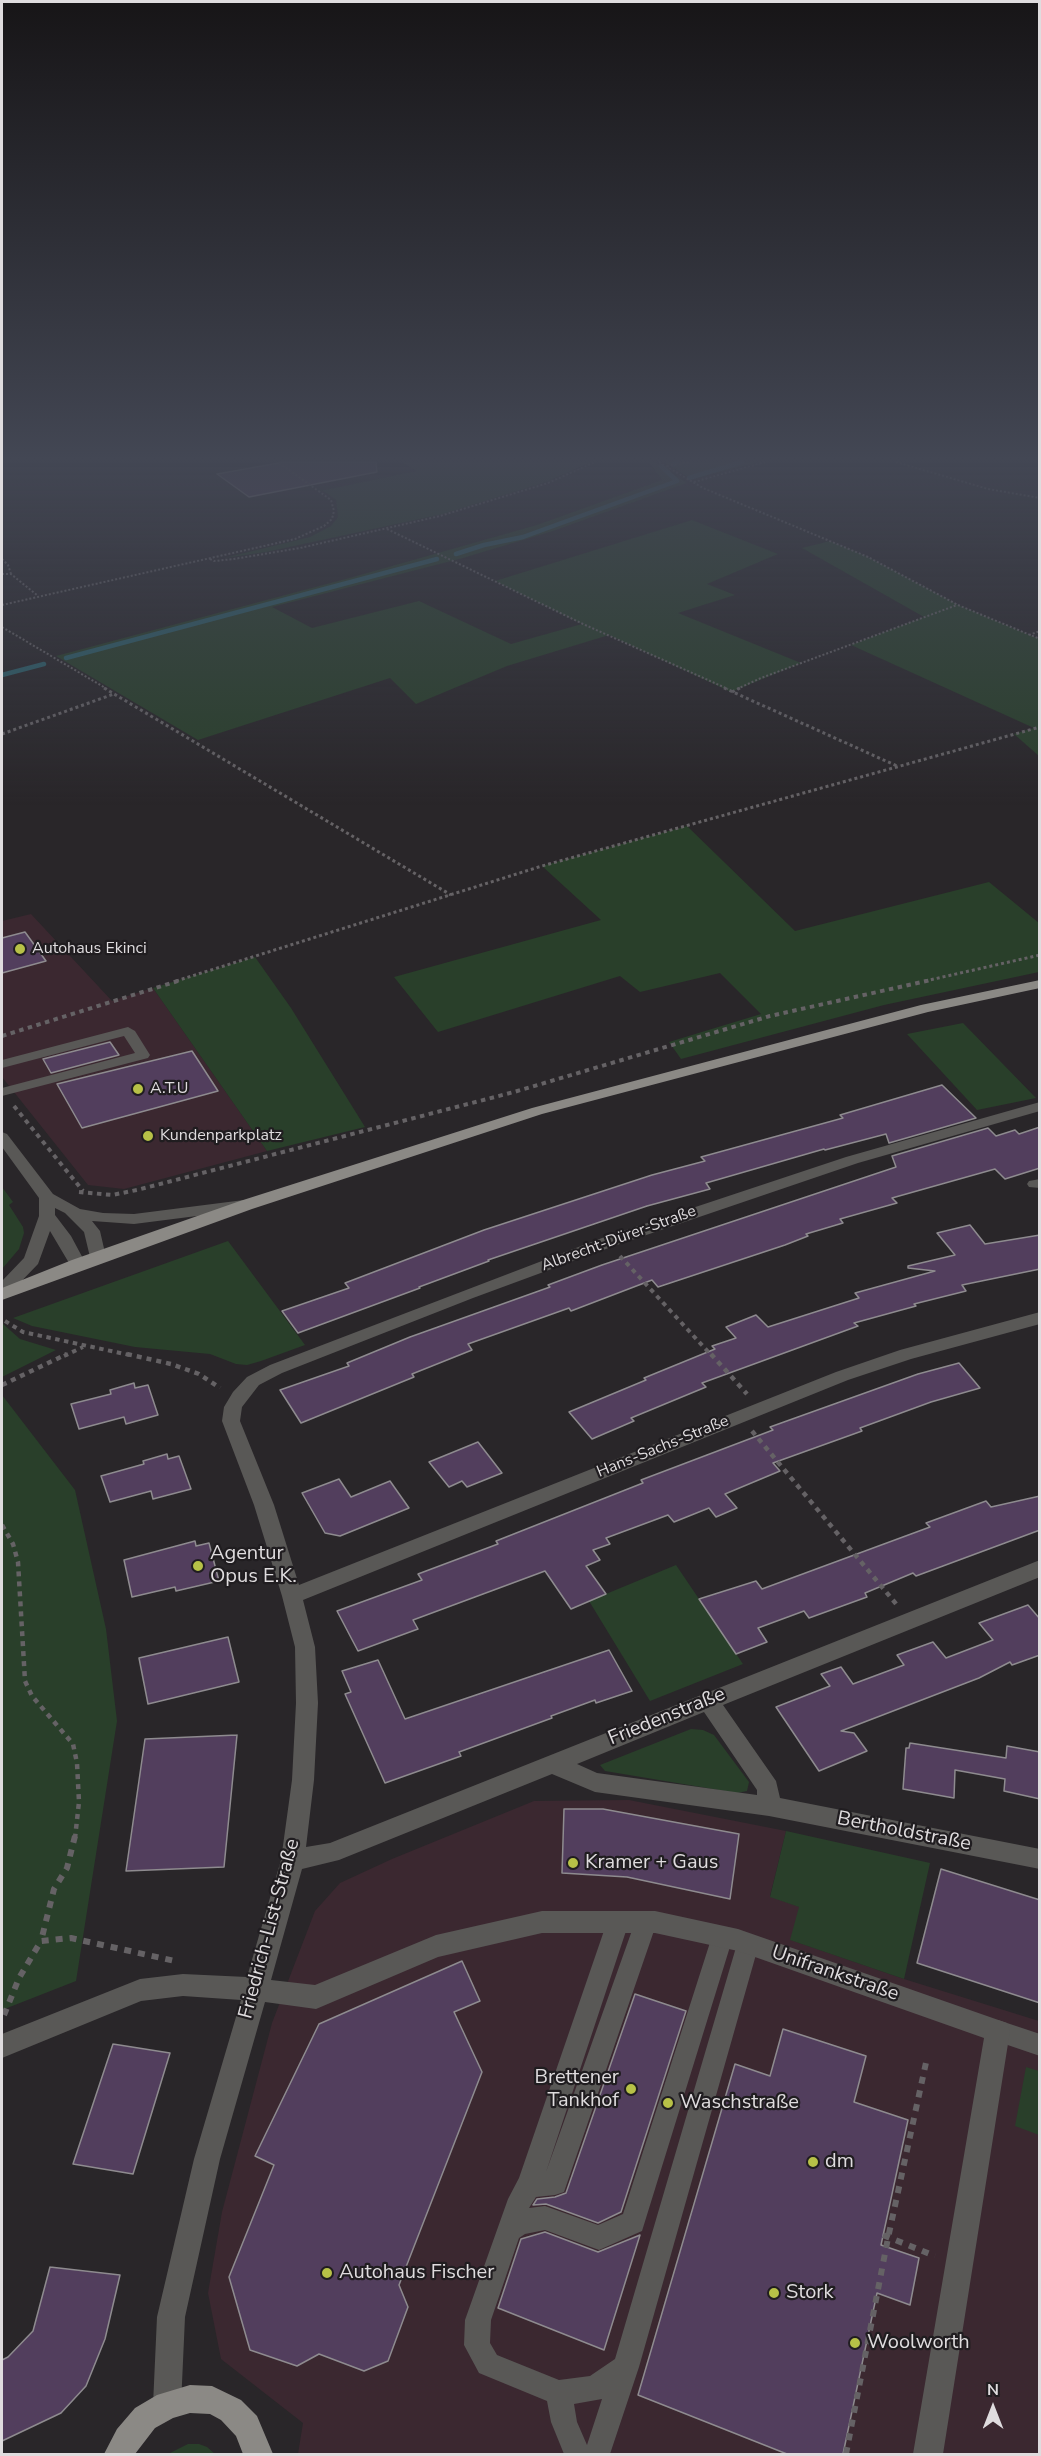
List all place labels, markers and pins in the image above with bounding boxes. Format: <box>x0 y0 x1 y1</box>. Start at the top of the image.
place label: Autohaus Ekinci <box>32 939 147 959</box>
marker: Autohaus Ekinci <box>13 942 27 956</box>
place label: A.T.U <box>150 1079 188 1099</box>
marker: A.T.U <box>131 1082 145 1096</box>
place label: Kundenparkplatz <box>160 1126 282 1146</box>
marker: Kundenparkplatz <box>141 1129 155 1143</box>
place label: Agentur Opus E.K. <box>210 1542 297 1589</box>
marker: Agentur Opus E.K. <box>191 1559 205 1573</box>
place label: Kramer + Gaus <box>585 1851 718 1875</box>
marker: Kramer + Gaus <box>566 1856 580 1870</box>
place label: Brettener Tankhof <box>534 2066 619 2113</box>
marker: Brettener Tankhof <box>624 2082 638 2096</box>
place label: Waschstraße <box>680 2091 799 2115</box>
marker: Waschstraße <box>661 2096 675 2110</box>
place label: dm <box>825 2150 854 2174</box>
marker: dm <box>806 2155 820 2169</box>
place label: Autohaus Fischer <box>339 2261 494 2285</box>
marker: Autohaus Fischer <box>320 2266 334 2280</box>
place label: Stork <box>786 2281 833 2305</box>
marker: Stork <box>767 2286 781 2300</box>
place label: Woolworth <box>867 2331 970 2355</box>
marker: Woolworth <box>848 2336 862 2350</box>

